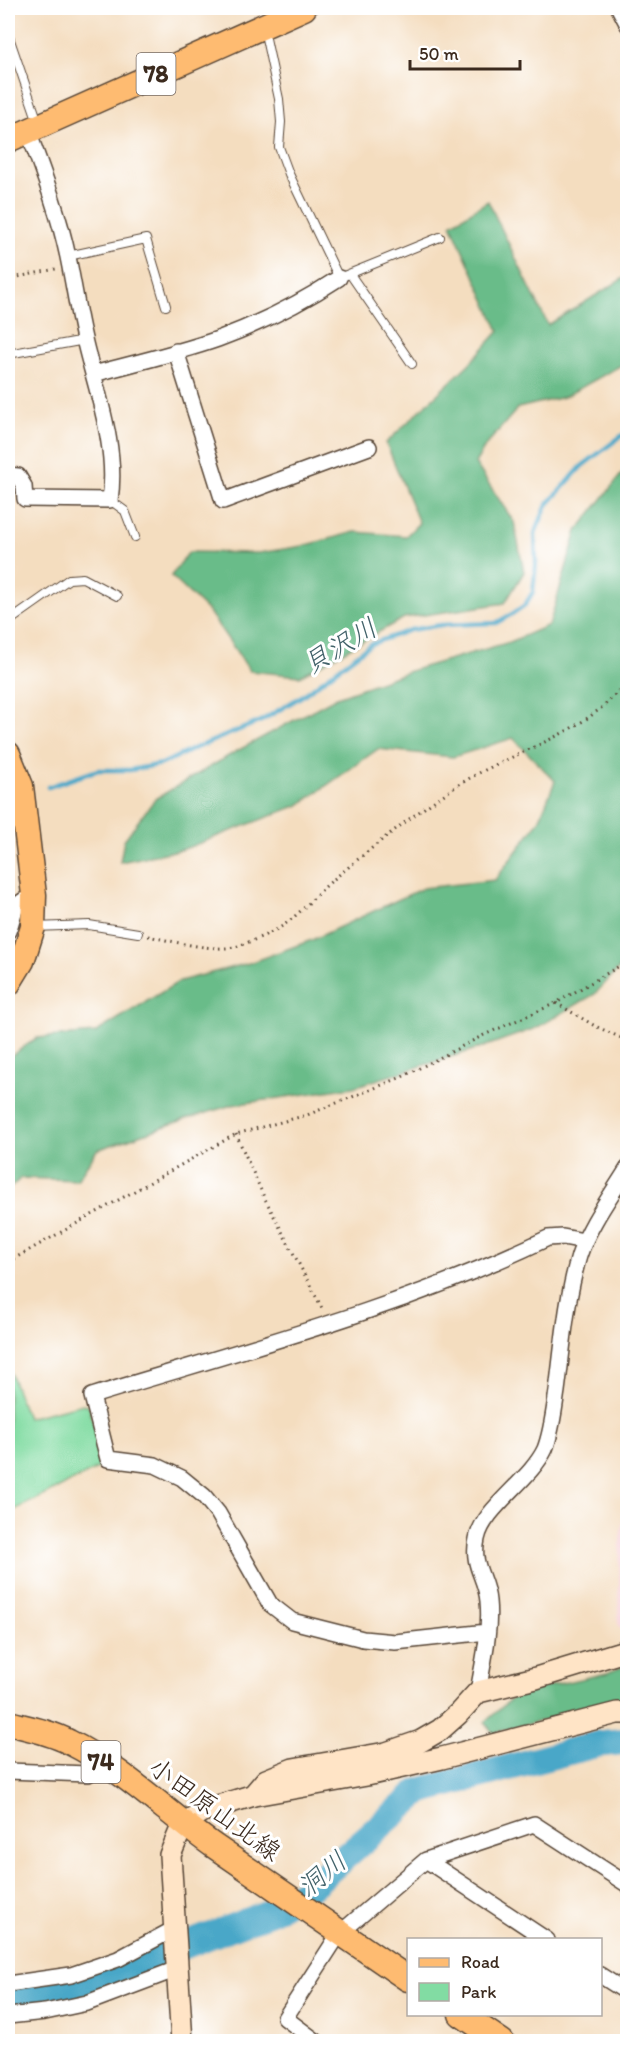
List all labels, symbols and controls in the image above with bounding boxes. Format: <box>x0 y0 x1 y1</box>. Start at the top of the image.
scale bar <box>410 33 520 71</box>
text: 50 m <box>419 43 459 65</box>
road number: 78 <box>136 53 176 95</box>
water label: 貝沢川 <box>297 611 383 681</box>
road number: 74 <box>82 1741 120 1783</box>
street label: 小田原山北線 <box>142 1750 288 1868</box>
water label: 洞川 <box>290 1844 353 1903</box>
legend <box>407 1938 602 2016</box>
text: Road <box>461 1951 500 1973</box>
text: Park <box>461 1981 496 2003</box>

